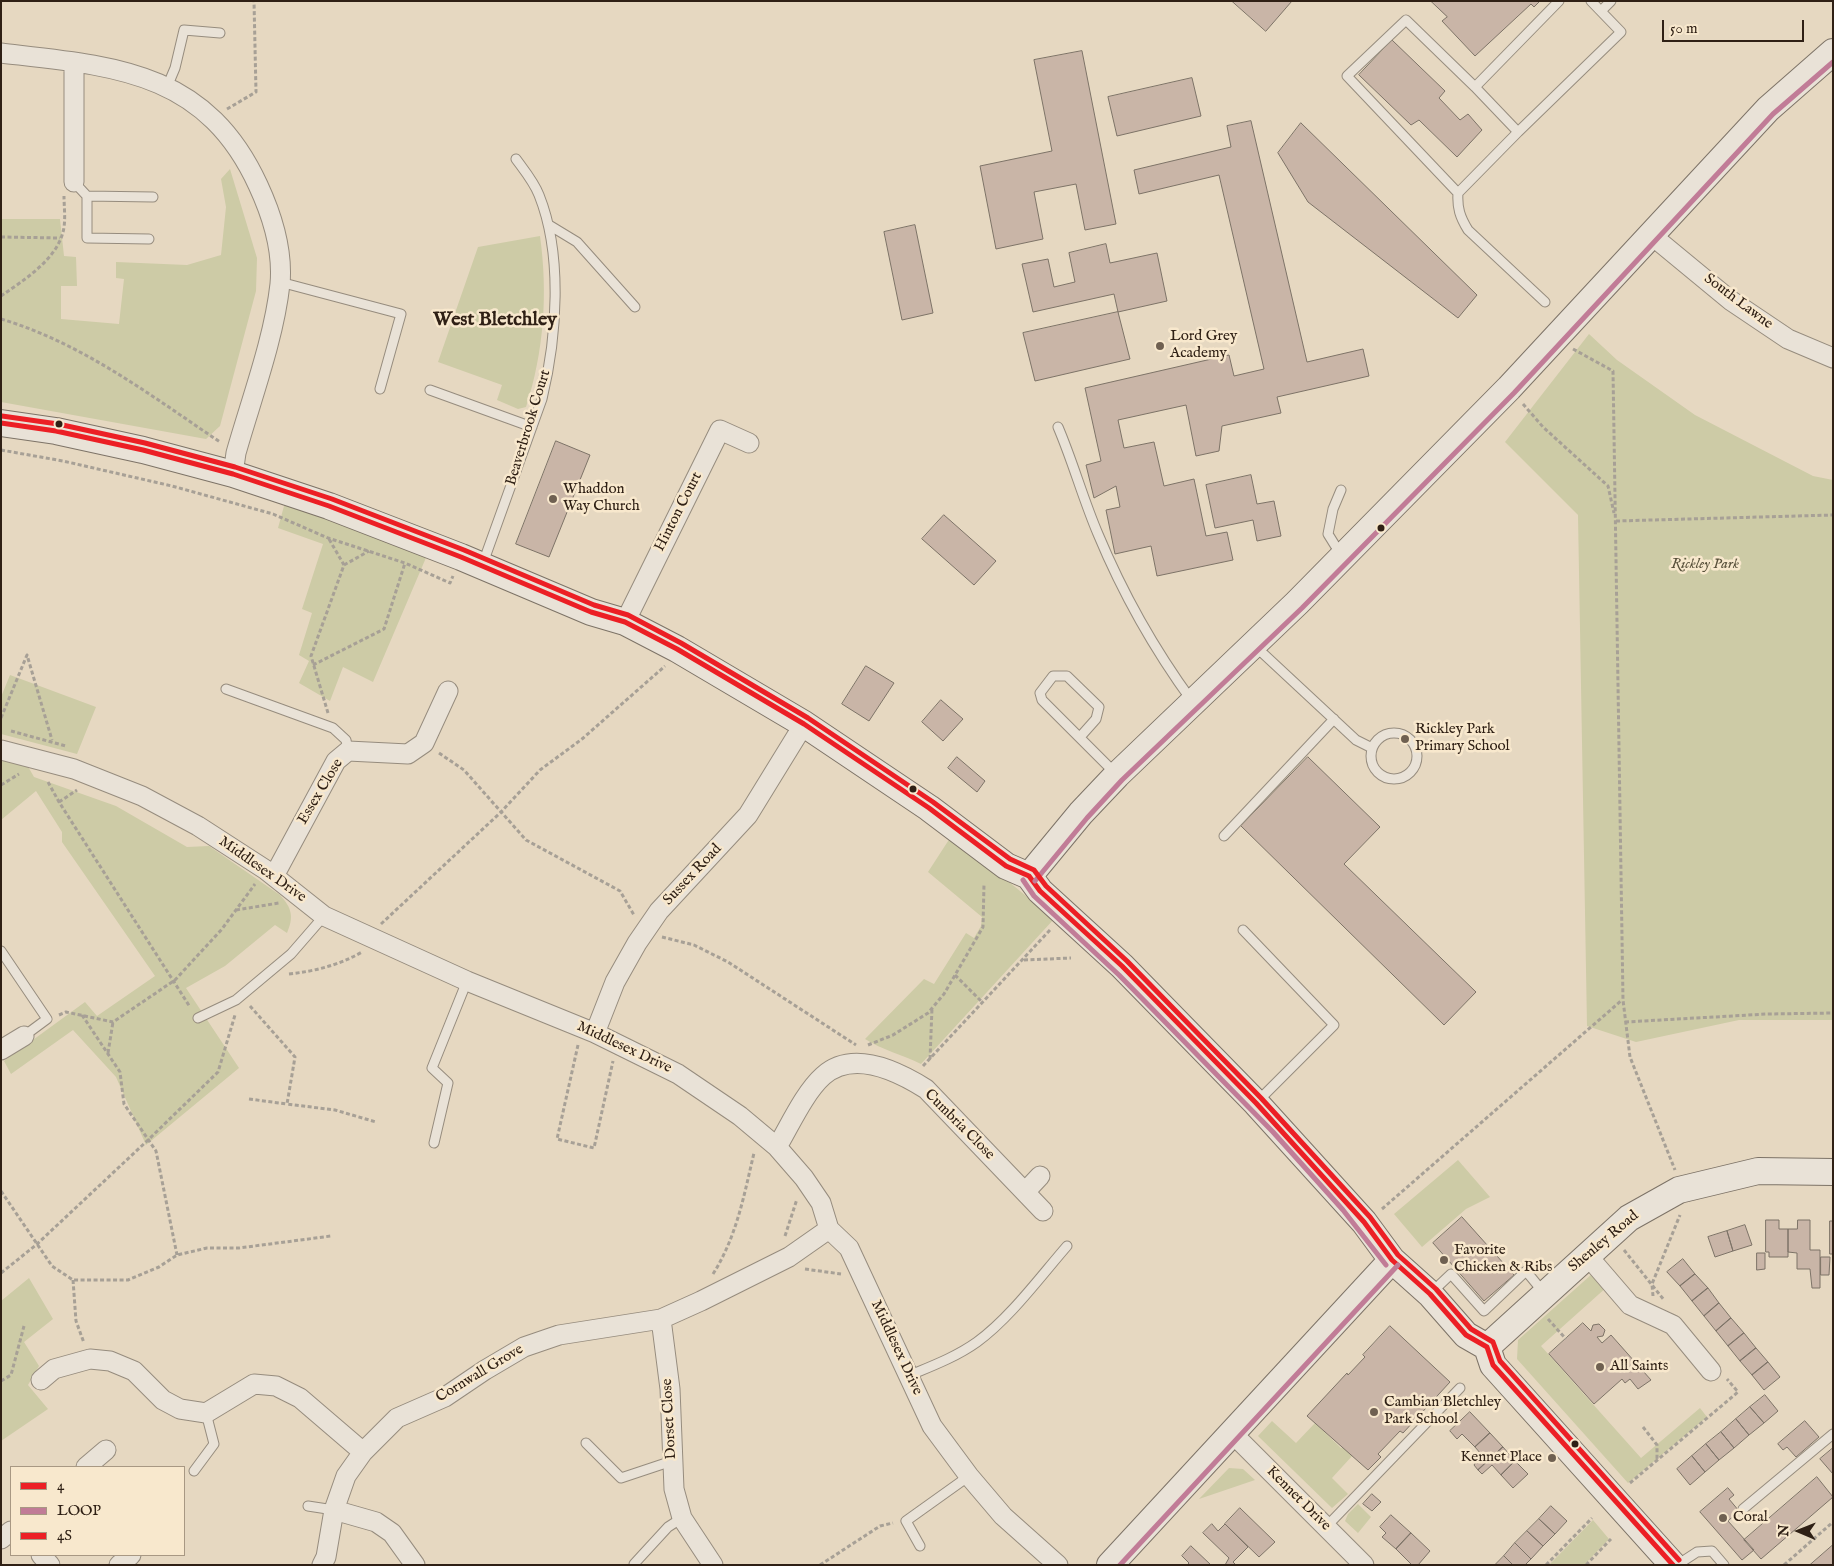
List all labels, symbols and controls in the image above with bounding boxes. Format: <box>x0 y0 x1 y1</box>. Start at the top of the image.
scale bar <box>1664 10 1806 42</box>
text: 50 m <box>1670 19 1698 38</box>
street label: South Lawne <box>1700 270 1776 334</box>
district label: West Bletchley <box>433 309 557 333</box>
place label: Lord Grey Academy <box>1170 328 1237 363</box>
marker: Lord Grey Academy <box>1154 340 1166 352</box>
street label: Beaverbrook Court <box>503 368 555 488</box>
unlabelled marker <box>54 419 64 429</box>
street label: Hinton Court <box>651 469 707 555</box>
place label: Whaddon Way Church <box>563 481 640 516</box>
marker: Whaddon Way Church <box>547 493 559 505</box>
unlabelled marker <box>1376 523 1386 533</box>
park label: Rickley Park <box>1671 556 1739 574</box>
place label: Rickley Park Primary School <box>1415 721 1510 756</box>
marker: Rickley Park Primary School <box>1399 733 1411 745</box>
street label: Essex Close <box>294 756 348 828</box>
unlabelled marker <box>908 784 918 794</box>
street label: Middlesex Drive <box>215 833 309 907</box>
street label: Sussex Road <box>660 841 726 909</box>
street label: Middlesex Drive <box>574 1018 674 1078</box>
street label: Cumbria Close <box>920 1086 998 1164</box>
street label: Shenley Road <box>1565 1207 1643 1277</box>
place label: Favorite Chicken & Ribs <box>1454 1242 1552 1277</box>
marker: Favorite Chicken & Ribs <box>1438 1254 1450 1266</box>
street label: Middlesex Drive <box>866 1298 926 1398</box>
street label: Cornwall Grove <box>433 1341 527 1407</box>
place label: All Saints <box>1610 1358 1668 1376</box>
marker: All Saints <box>1594 1361 1606 1373</box>
street label: Dorset Close <box>659 1378 681 1460</box>
place label: Cambian Bletchley Park School <box>1384 1394 1501 1429</box>
marker: Cambian Bletchley Park School <box>1368 1406 1380 1418</box>
unlabelled marker <box>1570 1439 1580 1449</box>
place label: Kennet Place <box>1460 1449 1542 1467</box>
marker: Kennet Place <box>1546 1452 1558 1464</box>
street label: Kennet Drive <box>1262 1463 1334 1535</box>
legend <box>10 1466 185 1556</box>
text: 4 <box>57 1476 64 1495</box>
text: LOOP <box>57 1501 101 1520</box>
north arrow <box>1774 1506 1824 1556</box>
place label: Coral <box>1733 1509 1768 1527</box>
marker: Coral <box>1717 1512 1729 1524</box>
text: N <box>1775 1525 1793 1537</box>
text: 4S <box>57 1526 72 1545</box>

